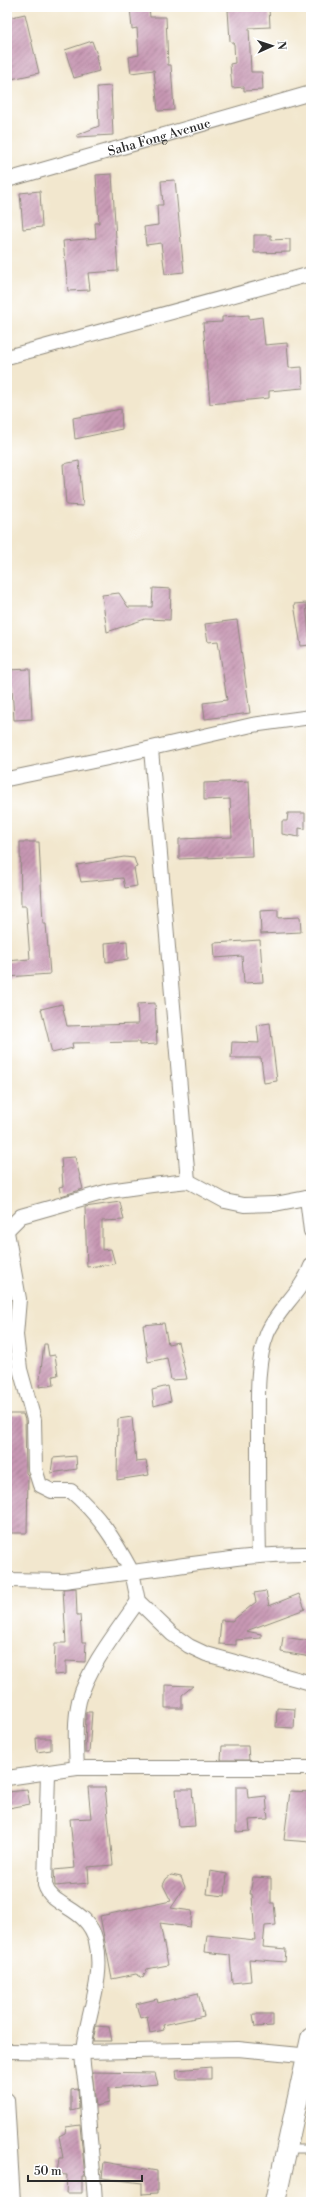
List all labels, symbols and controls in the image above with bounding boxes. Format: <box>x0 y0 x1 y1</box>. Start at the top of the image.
north arrow <box>252 26 292 66</box>
text: N <box>274 41 288 51</box>
street label: Saha Fong Avenue <box>106 115 213 160</box>
scale bar <box>28 2157 142 2183</box>
text: 50 m <box>34 2164 62 2179</box>

